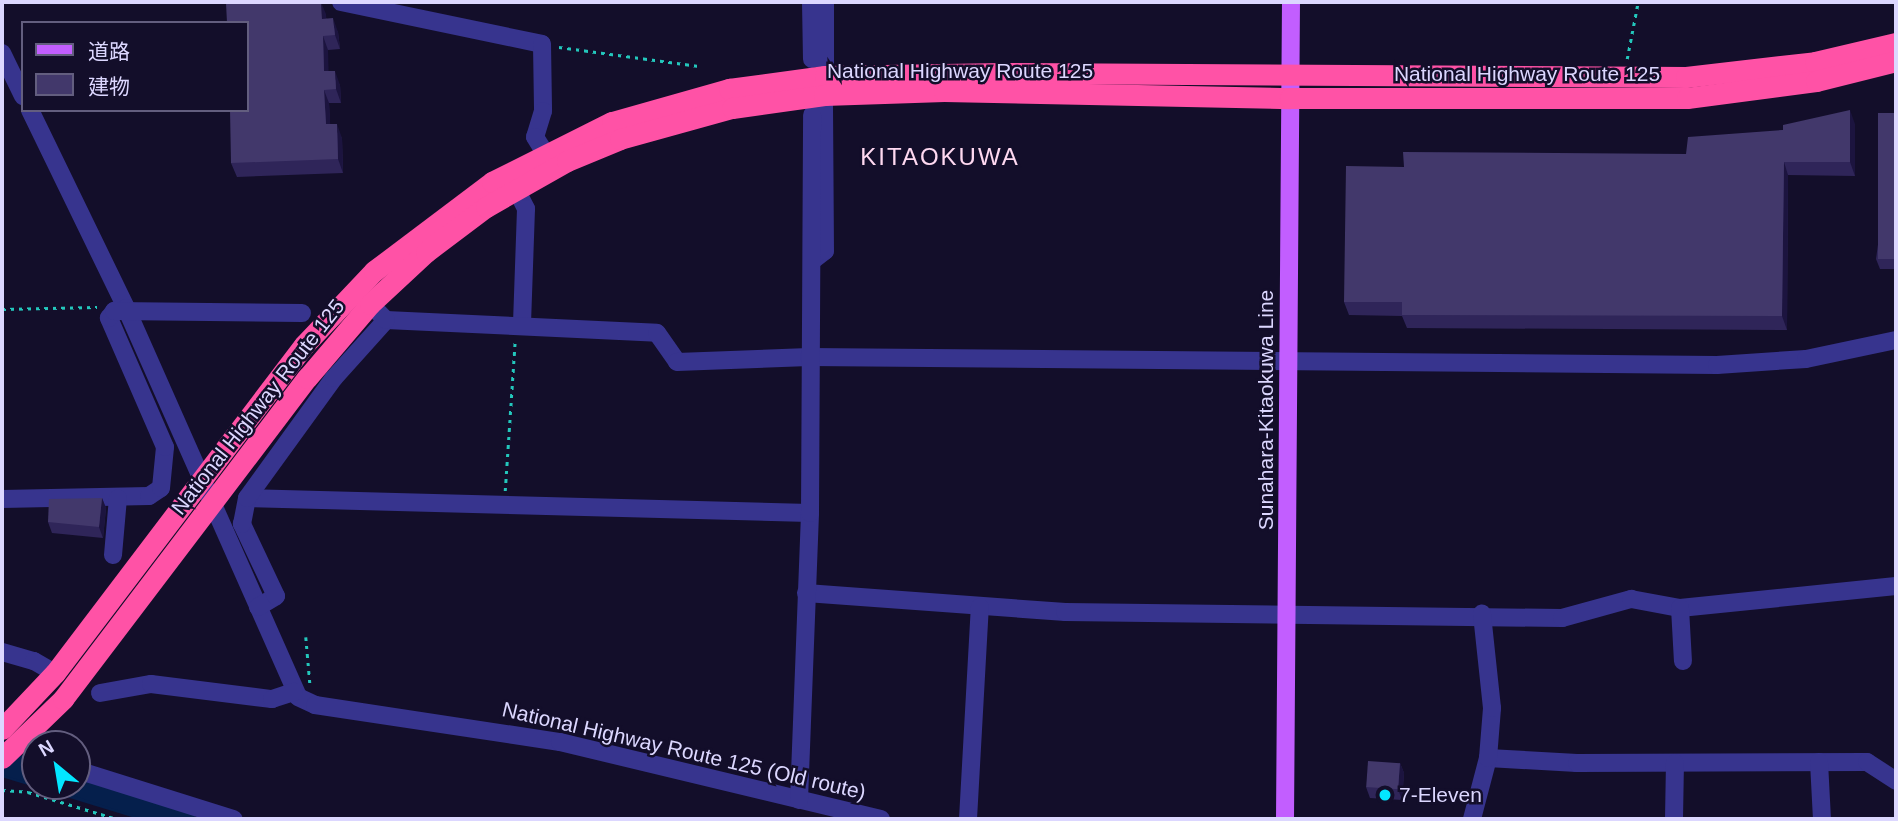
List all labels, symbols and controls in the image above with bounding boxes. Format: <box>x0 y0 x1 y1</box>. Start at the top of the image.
legend <box>21 21 248 112</box>
text: 道路 <box>88 40 130 63</box>
street label: National Highway Route 125 <box>827 58 1093 84</box>
street label: National Highway Route 125 <box>1394 61 1660 87</box>
text: 建物 <box>88 75 130 98</box>
district label: KITAOKUWA <box>861 143 1019 171</box>
street label: Sunahara-Kitaokuwa Line <box>1253 290 1279 530</box>
street label: National Highway Route 125 <box>166 294 350 520</box>
street label: National Highway Route 125 (Old route) <box>500 697 868 805</box>
north arrow <box>21 730 91 800</box>
text: N <box>35 736 57 761</box>
place label: 7-Eleven <box>1399 782 1482 808</box>
marker: 7-Eleven <box>1377 787 1393 803</box>

